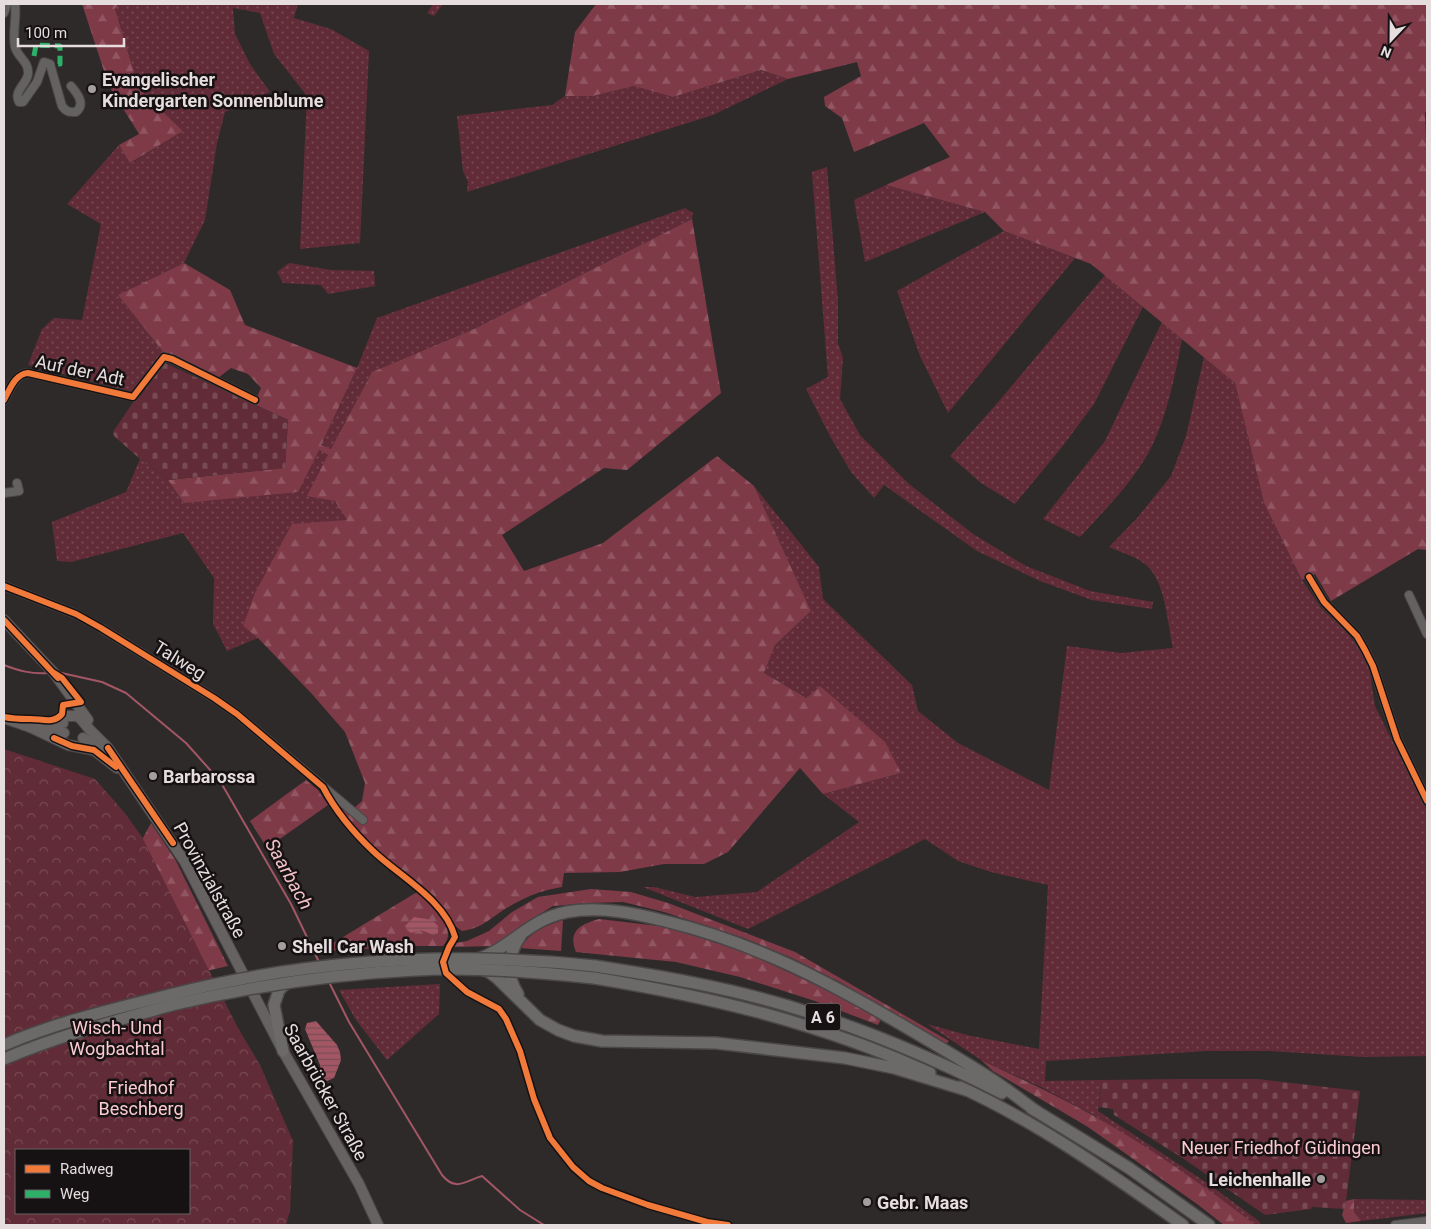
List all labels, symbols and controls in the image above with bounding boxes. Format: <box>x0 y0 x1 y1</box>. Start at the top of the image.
scale bar <box>18 15 124 47</box>
north arrow <box>1366 15 1416 65</box>
text: 100 m <box>25 24 67 42</box>
text: N <box>1379 43 1394 61</box>
place label: Evangelischer Kindergarten Sonnenblume <box>102 69 324 111</box>
marker: Evangelischer Kindergarten Sonnenblume <box>86 83 98 95</box>
street label: Auf der Adt <box>34 350 126 390</box>
street label: Talweg <box>150 636 210 684</box>
place label: Barbarossa <box>163 766 255 787</box>
marker: Barbarossa <box>147 770 159 782</box>
street label: Provinzialstraße <box>170 819 250 941</box>
water label: Saarbach <box>260 835 318 913</box>
place label: Shell Car Wash <box>292 936 414 957</box>
marker: Shell Car Wash <box>276 940 288 952</box>
road number: A 6 <box>806 1004 840 1030</box>
park label: Wisch- Und Wogbachtal <box>69 1017 165 1059</box>
street label: Saarbrücker Straße <box>280 1020 372 1164</box>
park label: Friedhof Beschberg <box>98 1077 184 1119</box>
park label: Neuer Friedhof Güdingen <box>1181 1137 1381 1158</box>
legend <box>15 1149 190 1214</box>
text: Radweg <box>60 1160 114 1178</box>
place label: Leichenhalle <box>1209 1169 1311 1190</box>
marker: Leichenhalle <box>1315 1173 1327 1185</box>
text: Weg <box>60 1185 89 1203</box>
place label: Gebr. Maas <box>877 1192 968 1213</box>
marker: Gebr. Maas <box>861 1196 873 1208</box>

